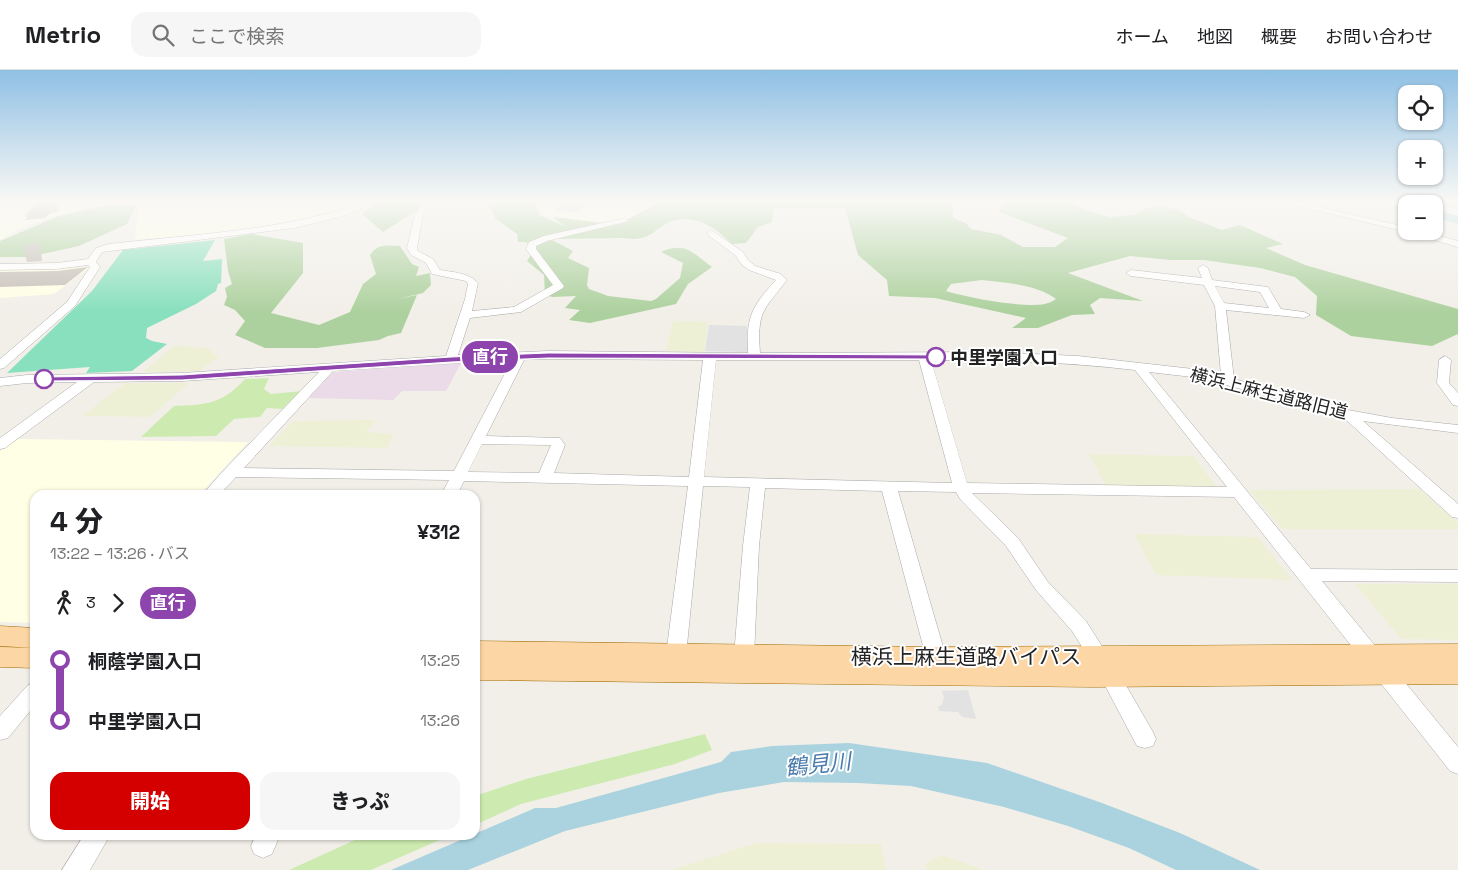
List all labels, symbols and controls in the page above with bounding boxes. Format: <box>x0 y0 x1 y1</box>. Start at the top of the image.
search box <box>131 12 481 57</box>
text: Metrio <box>25 19 101 50</box>
icon: search <box>149 21 177 49</box>
text: ここで検索 <box>189 24 284 49</box>
text: ホーム <box>1116 25 1169 48</box>
text: 地図 <box>1197 25 1233 48</box>
text: 概要 <box>1261 25 1297 48</box>
text: お問い合わせ <box>1325 25 1433 48</box>
map controls <box>1398 85 1443 240</box>
button: locate <box>1398 85 1443 130</box>
button: + <box>1398 140 1443 185</box>
button: − <box>1398 195 1443 240</box>
line badge: 直行 <box>468 341 512 373</box>
text: 直行 <box>472 345 508 368</box>
place label: 中里学園入口 <box>950 346 1058 369</box>
marker: 中里学園入口 <box>926 347 946 367</box>
street label: 横浜上麻生道路旧道 <box>1188 362 1350 424</box>
unlabelled marker <box>34 369 54 389</box>
text: 4 分 <box>50 503 103 539</box>
text: ¥312 <box>417 520 460 545</box>
text: 13:22 – 13:26 · バス <box>50 543 190 564</box>
icon: walk <box>50 589 78 617</box>
icon: forward <box>104 589 132 617</box>
text: 直行 <box>150 591 186 614</box>
text: 3 <box>86 592 96 613</box>
street label: 横浜上麻生道路バイパス <box>851 643 1081 670</box>
text: 桐蔭学園入口 <box>88 649 202 674</box>
text: 13:25 <box>420 650 460 671</box>
text: 中里学園入口 <box>88 709 202 734</box>
text: 13:26 <box>420 710 460 731</box>
water label: 鶴見川 <box>784 746 854 781</box>
button: 開始 <box>50 772 250 830</box>
button: きっぷ <box>260 772 460 830</box>

